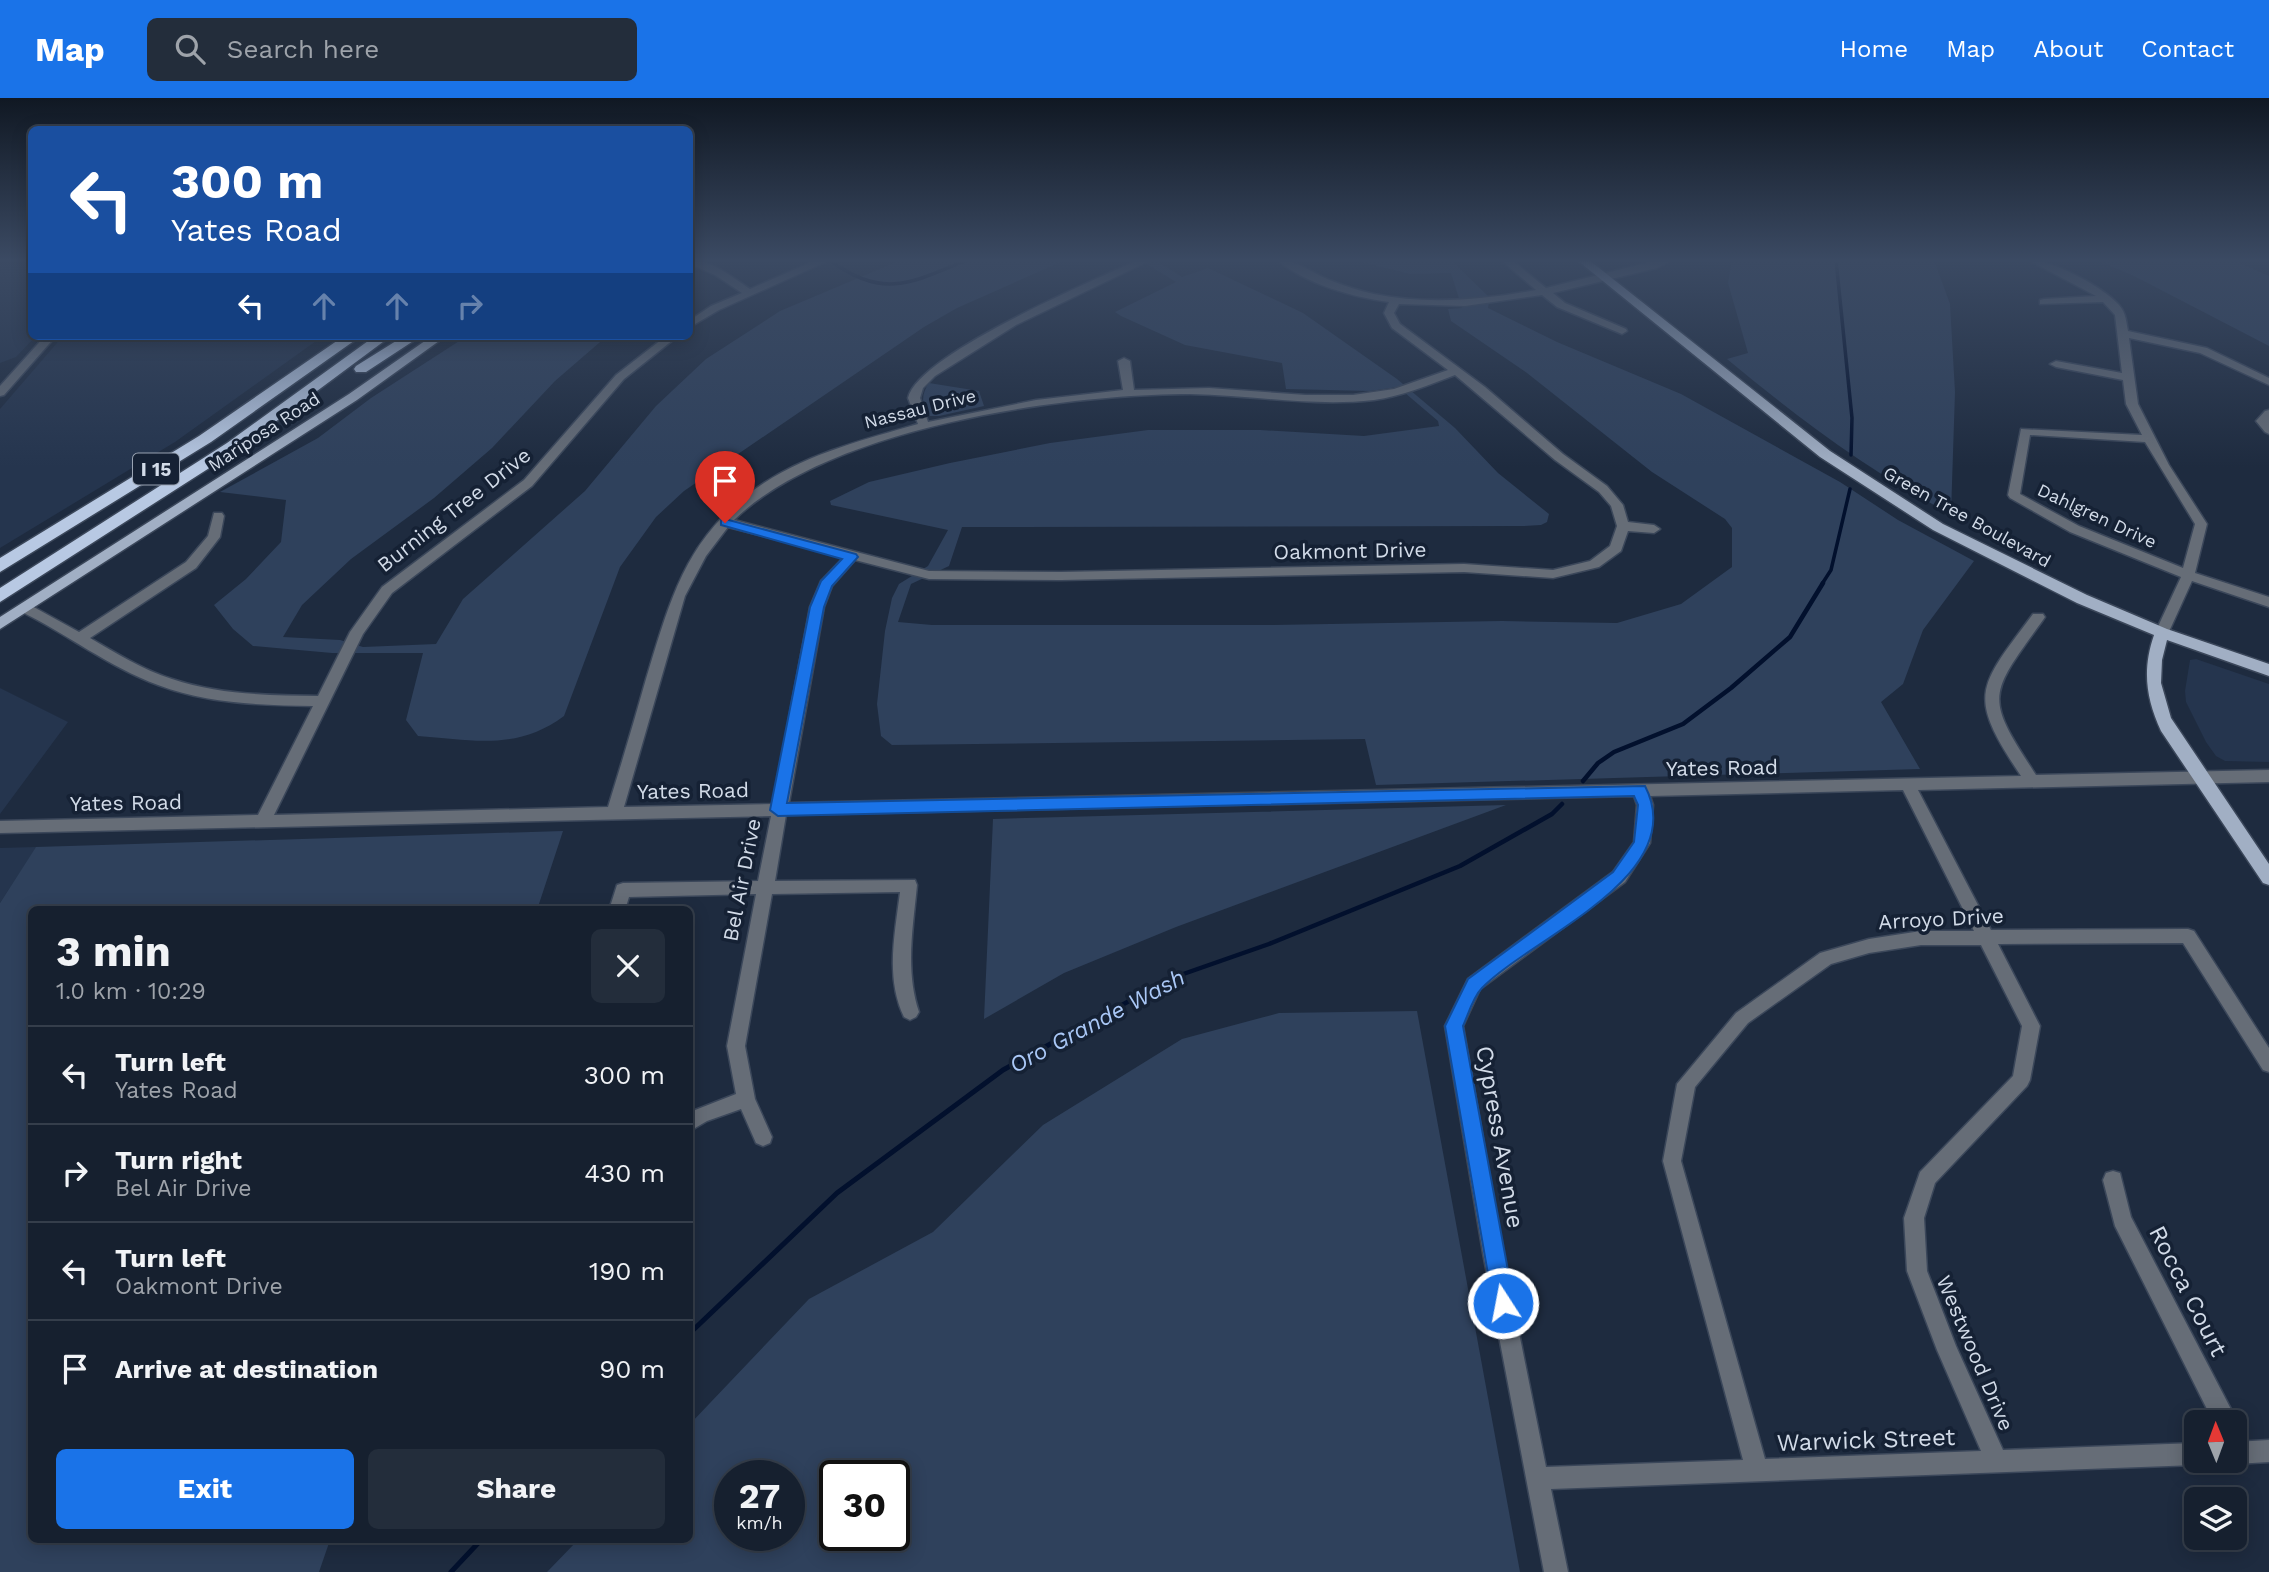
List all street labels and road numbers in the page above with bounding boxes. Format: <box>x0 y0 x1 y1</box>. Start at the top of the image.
street label: Nassau Drive <box>862 384 978 433</box>
street label: Mariposa Road <box>204 388 324 476</box>
street label: Burning Tree Drive <box>372 442 535 577</box>
road number: I 15 <box>133 454 179 484</box>
street label: Green Tree Boulevard <box>1880 462 2055 571</box>
street label: Dahlgren Drive <box>2034 479 2160 552</box>
street label: Oakmont Drive <box>1273 537 1427 564</box>
street label: Yates Road <box>1666 754 1778 781</box>
street label: Yates Road <box>637 777 749 804</box>
street label: Yates Road <box>70 789 182 816</box>
street label: Bel Air Drive <box>717 816 766 944</box>
street label: Arroyo Drive <box>1878 903 2004 934</box>
street label: Cypress Avenue <box>1470 1044 1530 1230</box>
street label: Rocca Court <box>2143 1221 2233 1361</box>
street label: Westwood Drive <box>1931 1271 2019 1434</box>
street label: Warwick Street <box>1776 1423 1956 1457</box>

